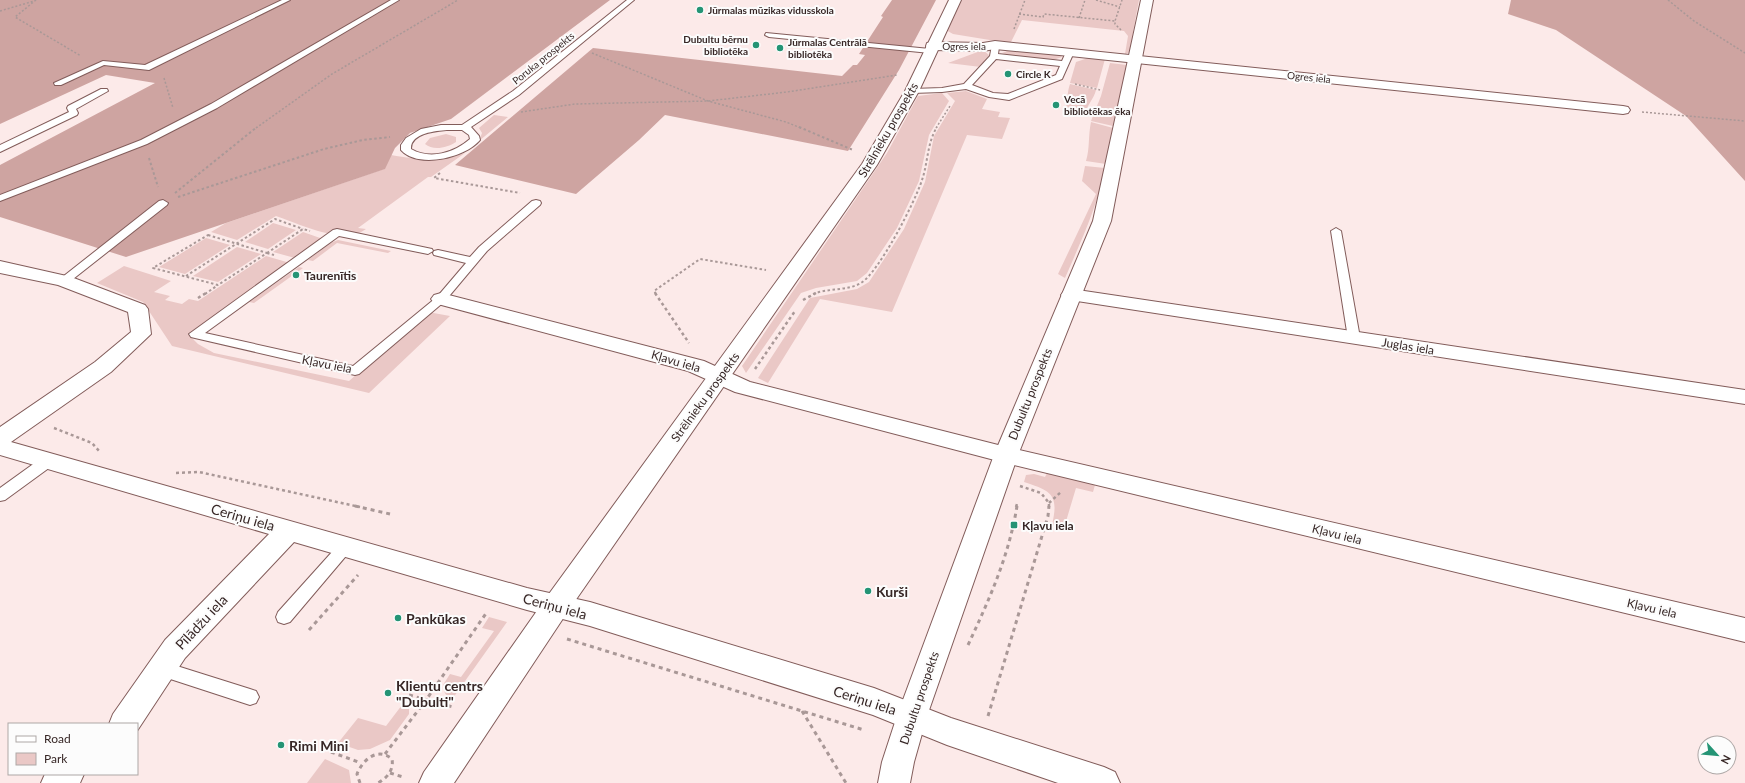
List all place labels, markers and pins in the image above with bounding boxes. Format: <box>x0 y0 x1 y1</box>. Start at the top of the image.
place label: Jūrmalas mūzikas vidusskola <box>708 4 834 16</box>
marker: Jūrmalas mūzikas vidusskola <box>695 5 705 15</box>
place label: Dubultu bērnu bibliotēka <box>683 33 748 57</box>
place label: Jūrmalas Centrālā bibliotēka <box>788 36 867 60</box>
marker: Dubultu bērnu bibliotēka <box>751 40 761 50</box>
marker: Jūrmalas Centrālā bibliotēka <box>775 43 785 53</box>
place label: Circle K <box>1016 68 1051 80</box>
marker: Circle K <box>1003 69 1013 79</box>
place label: Vecā bibliotēkas ēka <box>1063 93 1131 117</box>
marker: Vecā bibliotēkas ēka <box>1051 100 1061 110</box>
place label: Taurenītis <box>304 268 356 283</box>
marker: Taurenītis <box>291 270 301 280</box>
place label: Kļavu iela <box>1022 518 1074 533</box>
marker: Kļavu iela <box>1009 520 1019 530</box>
place label: Kurši <box>876 583 908 600</box>
marker: Kurši <box>863 586 873 596</box>
place label: Pankūkas <box>406 610 466 627</box>
marker: Pankūkas <box>393 613 403 623</box>
place label: Klientu centrs "Dubulti" <box>396 677 483 710</box>
marker: Klientu centrs "Dubulti" <box>383 688 393 698</box>
place label: Rimi Mini <box>289 737 348 754</box>
marker: Rimi Mini <box>276 740 286 750</box>

